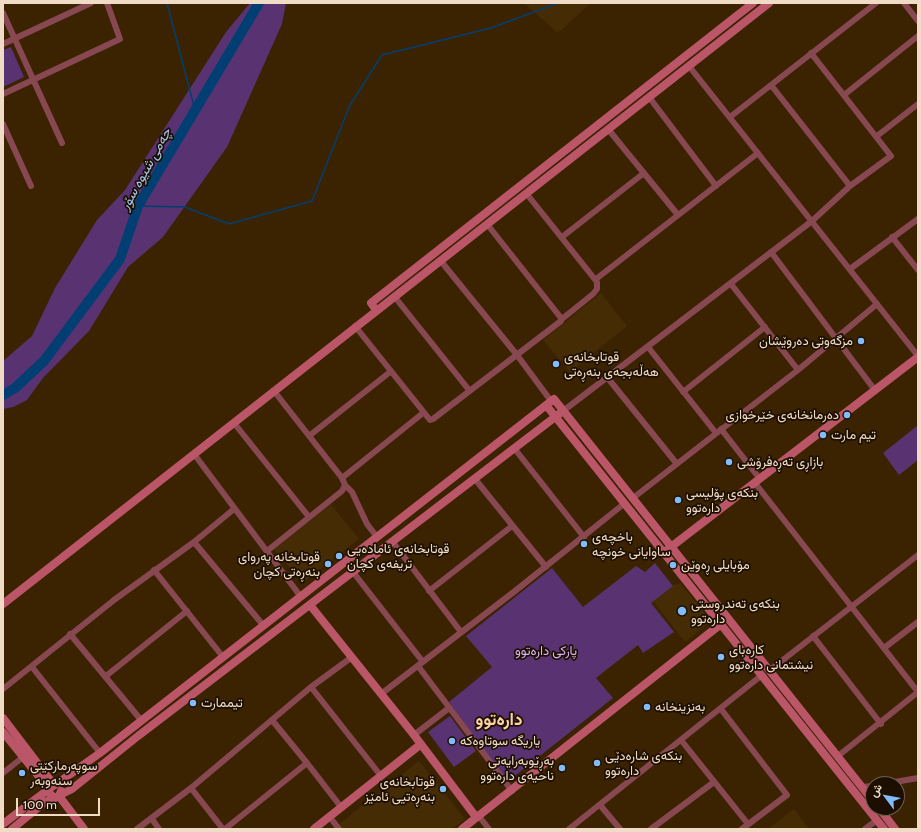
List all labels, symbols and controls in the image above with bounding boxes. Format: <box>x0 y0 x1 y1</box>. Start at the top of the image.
water label: چەمی شیوە سۆر <box>117 125 175 213</box>
place label: مزگەوتی دەروێشان <box>759 333 853 349</box>
marker: مزگەوتی دەروێشان <box>856 336 866 346</box>
place label: قوتابخانەی هەڵەبجەی بنەڕەتی <box>564 349 659 380</box>
marker: قوتابخانەی هەڵەبجەی بنەڕەتی <box>551 359 561 369</box>
place label: دەرمانخانەی خێرخوازی <box>725 407 839 423</box>
marker: دەرمانخانەی خێرخوازی <box>842 410 852 420</box>
place label: تیم مارت <box>831 427 876 443</box>
marker: تیم مارت <box>818 430 828 440</box>
place label: بازاڕی تەڕەفرۆشی <box>737 454 823 470</box>
marker: بازاڕی تەڕەفرۆشی <box>724 457 734 467</box>
place label: بنکەی پۆلیسی دارەتوو <box>686 485 758 516</box>
marker: بنکەی پۆلیسی دارەتوو <box>673 495 683 505</box>
place label: باخچەی ساوایانی خونچە <box>592 529 671 560</box>
marker: باخچەی ساوایانی خونچە <box>579 539 589 549</box>
place label: قوتابخانەی ئامادەیی تریفەی کچان <box>347 541 449 572</box>
place label: قوتابخانە پەروای بنەڕەتی کچان <box>238 549 320 580</box>
marker: قوتابخانەی ئامادەیی تریفەی کچان <box>334 551 344 561</box>
place label: مۆبایلی ڕەوێن <box>681 557 750 573</box>
marker: قوتابخانە پەروای بنەڕەتی کچان <box>323 559 333 569</box>
marker: مۆبایلی ڕەوێن <box>668 560 678 570</box>
place label: بنکەی تەندروستی دارەتوو <box>691 596 780 627</box>
marker: بنکەی تەندروستی دارەتوو <box>676 605 688 617</box>
place label: کارەبای نیشتمانی دارەتوو <box>729 642 813 673</box>
park label: پارکی دارەتوو <box>515 643 577 659</box>
marker: کارەبای نیشتمانی دارەتوو <box>716 652 726 662</box>
place label: تیممارت <box>201 695 243 711</box>
marker: تیممارت <box>188 698 198 708</box>
place label: بەنزینخانە <box>655 699 705 715</box>
marker: بەنزینخانە <box>642 702 652 712</box>
district label: دارەتوو <box>476 710 522 730</box>
place label: یاریگە سوتاوەکە <box>460 733 540 749</box>
marker: یاریگە سوتاوەکە <box>447 736 457 746</box>
place label: بنکەی شارەدێی دارەتوو <box>605 748 682 779</box>
place label: بەڕێوبەرایەتی ناحیەی دارەتوو <box>480 753 554 784</box>
place label: سوپەرمارکێتی سنەوبەر <box>30 758 97 789</box>
marker: بنکەی شارەدێی دارەتوو <box>592 758 602 768</box>
marker: بەڕێوبەرایەتی ناحیەی دارەتوو <box>557 763 567 773</box>
marker: سوپەرمارکێتی سنەوبەر <box>17 768 27 778</box>
place label: قوتابخانەی بنەڕەتیی ئامێز <box>364 774 435 805</box>
north arrow <box>865 776 905 816</box>
text: ش <box>866 781 885 799</box>
marker: قوتابخانەی بنەڕەتیی ئامێز <box>438 784 448 794</box>
scale bar <box>18 790 102 816</box>
text: 100 m <box>23 797 57 812</box>

